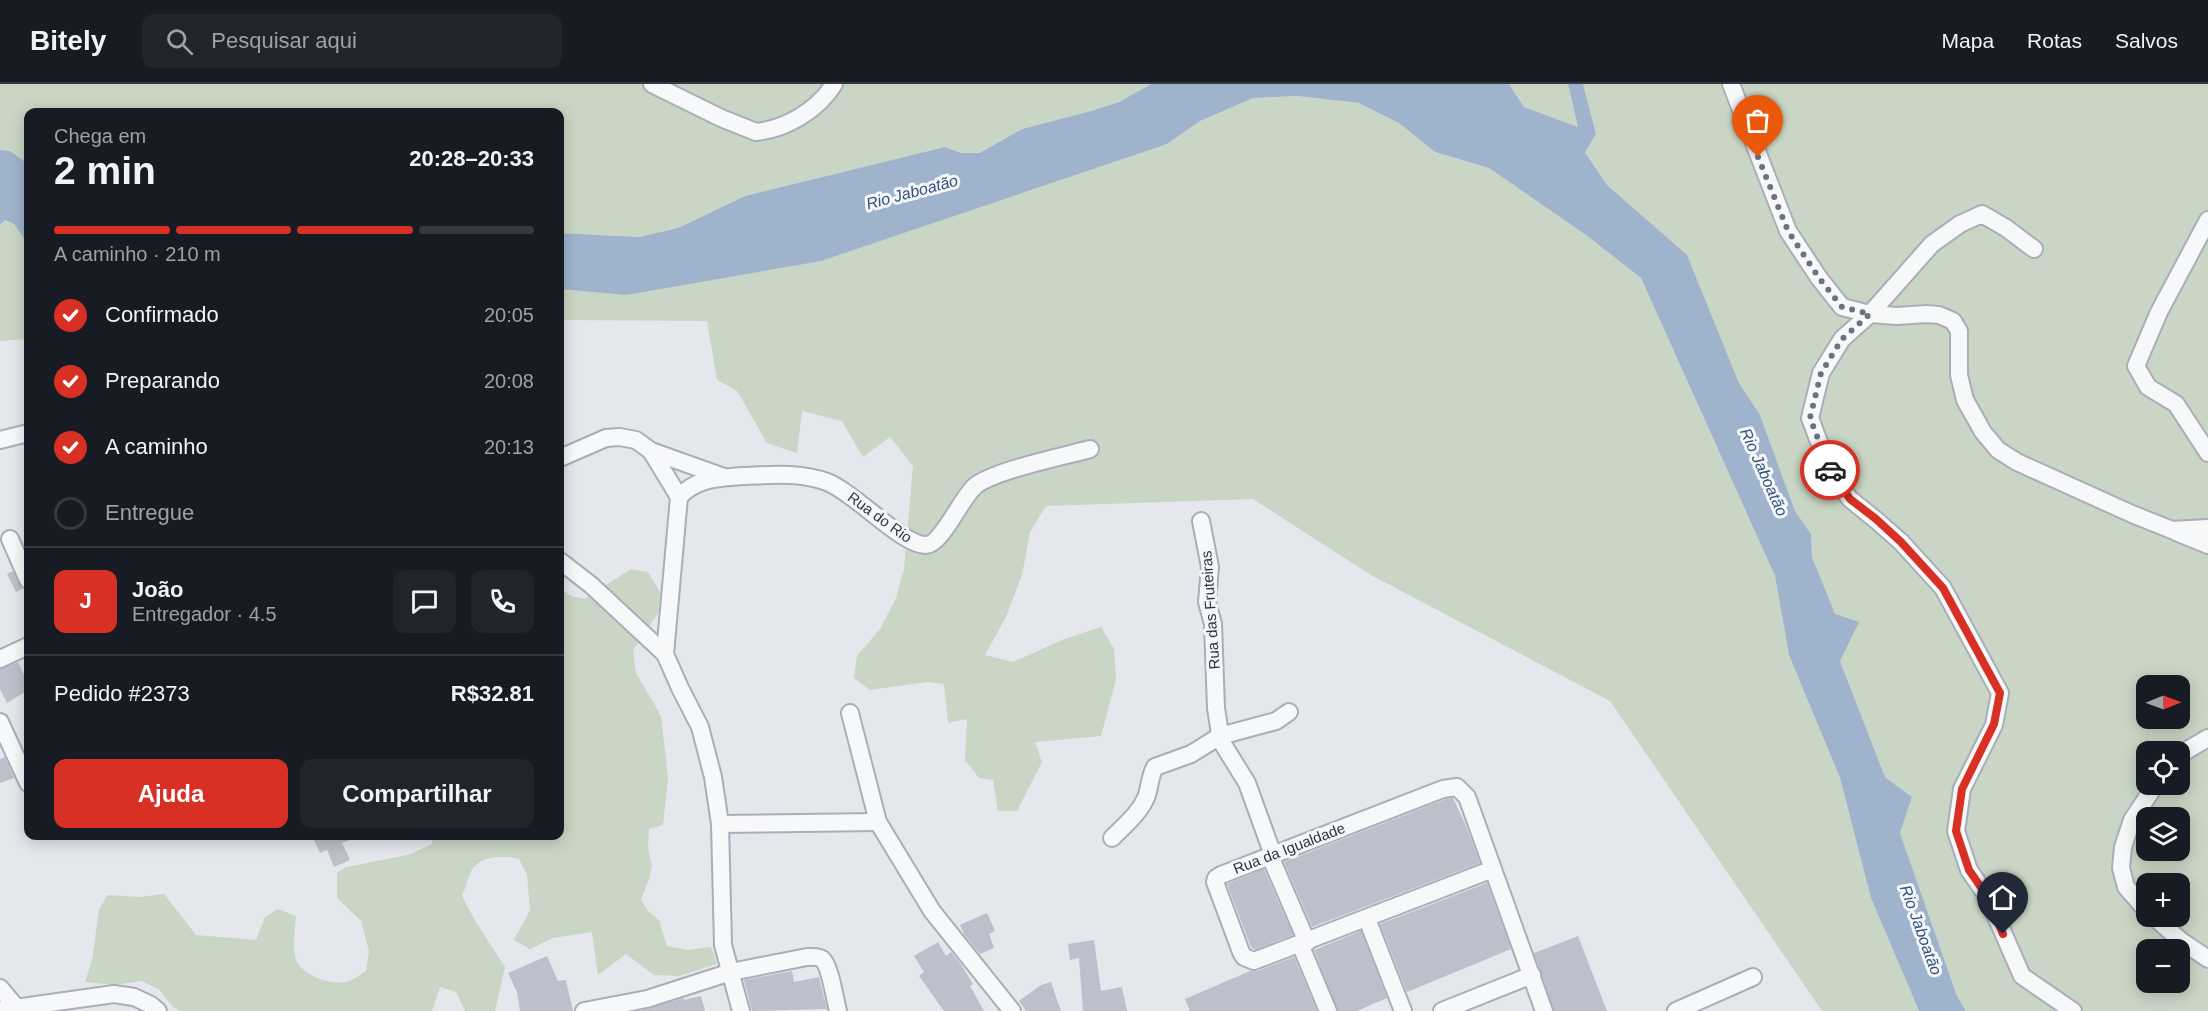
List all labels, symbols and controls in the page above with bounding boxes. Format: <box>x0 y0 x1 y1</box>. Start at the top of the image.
search box <box>142 14 562 68</box>
text: Bitely <box>30 25 106 56</box>
icon: search <box>163 25 196 58</box>
text: Pesquisar aqui <box>211 28 357 53</box>
text: Mapa <box>1942 29 1994 52</box>
text: Rotas <box>2027 29 2082 52</box>
text: Salvos <box>2115 29 2178 52</box>
pin <box>1732 95 1783 157</box>
icon: bag <box>1741 104 1774 137</box>
text: Chega em <box>54 125 146 147</box>
text: 20:28–20:33 <box>409 146 534 171</box>
text: 2 min <box>54 149 156 192</box>
water label: Rio Jaboatão <box>864 172 960 212</box>
text: A caminho · 210 m <box>54 243 221 265</box>
icon: check <box>54 299 87 332</box>
text: Confirmado <box>105 302 219 327</box>
text: 20:05 <box>484 304 534 326</box>
icon: check <box>54 365 87 398</box>
text: Preparando <box>105 368 220 393</box>
text: 20:08 <box>484 370 534 392</box>
water label: Rio Jaboatão <box>1737 425 1791 519</box>
icon: check <box>54 431 87 464</box>
text: A caminho <box>105 434 208 459</box>
text: 20:13 <box>484 436 534 458</box>
courier <box>1800 440 1860 500</box>
icon: car <box>1814 454 1847 487</box>
street label: Rua do Rio <box>845 488 915 546</box>
text: Entregue <box>105 500 194 525</box>
street label: Rua das Fruteiras <box>1197 550 1223 670</box>
button: chat <box>393 570 456 633</box>
button: phone <box>471 570 534 633</box>
text: João <box>132 577 183 602</box>
text: J <box>79 588 92 613</box>
text: Entregador · 4.5 <box>132 603 277 625</box>
north arrow <box>2136 675 2190 729</box>
map controls <box>2136 675 2190 993</box>
text: Pedido #2373 <box>54 681 190 706</box>
text: R$32.81 <box>451 681 534 706</box>
button: locate <box>2136 741 2190 795</box>
button: Ajuda <box>54 759 288 828</box>
button: Compartilhar <box>300 759 534 828</box>
button: layers <box>2136 807 2190 861</box>
street label: Rua da Igualdade <box>1231 819 1347 877</box>
pin <box>1977 872 2028 934</box>
button: + <box>2136 873 2190 927</box>
icon: home <box>1986 881 2019 914</box>
water label: Rio Jaboatão <box>1897 883 1945 977</box>
button: − <box>2136 939 2190 993</box>

